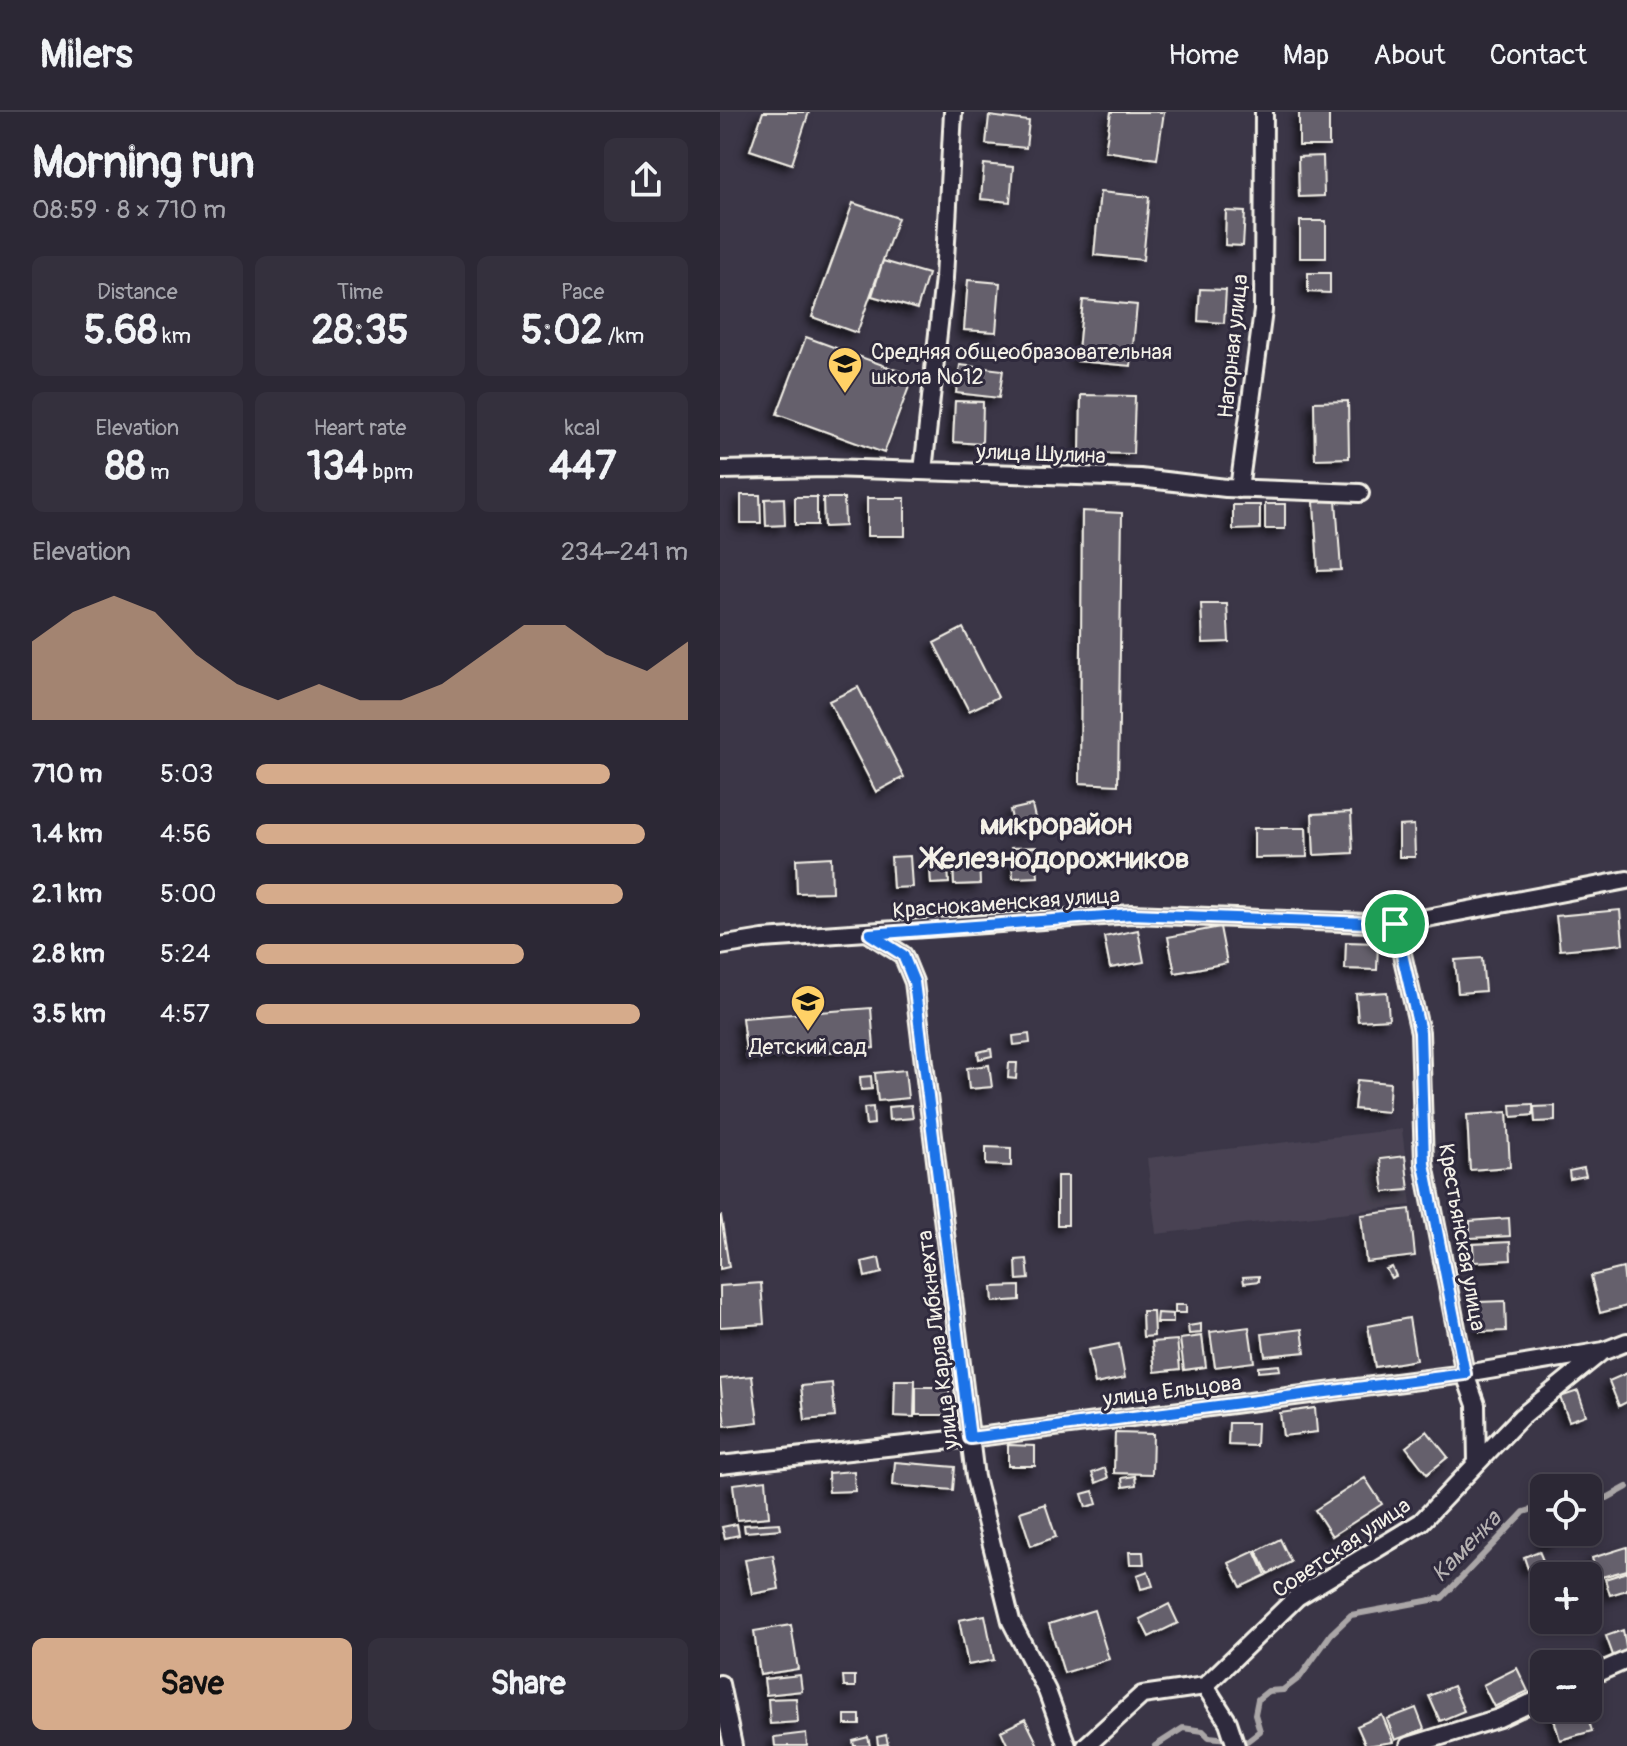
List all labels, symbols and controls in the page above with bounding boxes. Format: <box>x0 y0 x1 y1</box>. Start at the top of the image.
text: Milers <box>40 31 132 79</box>
text: Home <box>1168 38 1239 73</box>
text: Map <box>1283 38 1329 73</box>
text: About <box>1373 38 1446 73</box>
text: Contact <box>1490 38 1587 73</box>
text: Morning run <box>32 136 255 191</box>
button: share <box>604 138 688 222</box>
text: 08:59 · 8 × 710 m <box>32 194 226 226</box>
street label: Нагорная улица <box>1211 273 1254 420</box>
text: Distance <box>97 278 178 306</box>
text: Time <box>337 278 383 306</box>
text: Pace <box>561 278 604 306</box>
text: 5.68 <box>84 306 158 355</box>
text: 28:35 <box>311 306 409 355</box>
text: 5:02 <box>521 306 603 355</box>
text: km <box>158 322 191 350</box>
text: /km <box>603 322 644 350</box>
place label: Средняя общеобразовательная школа №12 <box>871 338 1172 391</box>
school or university icon: Средняя общеобразовательная школа №12 <box>826 345 864 395</box>
text: Elevation <box>95 414 179 442</box>
text: Heart rate <box>314 414 406 442</box>
text: kcal <box>565 414 601 442</box>
street label: улица Шулина <box>975 438 1106 470</box>
text: 88 <box>105 442 145 491</box>
text: 134 <box>307 442 368 491</box>
text: 447 <box>549 442 616 491</box>
text: m <box>145 458 170 486</box>
text: bpm <box>368 458 413 486</box>
text: Elevation <box>32 536 131 568</box>
text: 234–241 m <box>561 536 688 568</box>
text: 710 m <box>32 758 102 790</box>
text: 5:03 <box>160 758 213 790</box>
district label: микрорайон Железнодорожников <box>917 806 1190 877</box>
text: 1.4 km <box>32 818 103 850</box>
text: 4:56 <box>160 818 211 850</box>
text: 2.1 km <box>32 878 102 910</box>
text: 5:00 <box>160 878 217 910</box>
street label: Краснокаменская улица <box>891 881 1121 925</box>
pin <box>1361 890 1429 958</box>
icon: arrive <box>1373 902 1417 946</box>
text: 2.8 km <box>32 938 105 970</box>
text: 5:24 <box>160 938 211 970</box>
school or university icon: Детский сад <box>789 983 827 1033</box>
text: 3.5 km <box>32 998 106 1030</box>
text: 4:57 <box>160 998 210 1030</box>
place label: Детский сад <box>748 1033 867 1061</box>
street label: Крестьянская улица <box>1432 1141 1492 1333</box>
street label: улица Карла Либкнехта <box>911 1229 965 1452</box>
street label: улица Ельцова <box>1100 1369 1243 1414</box>
map controls <box>1530 1474 1602 1722</box>
button: locate <box>1530 1474 1602 1546</box>
street label: Советская улица <box>1267 1491 1416 1604</box>
water label: Каменка <box>1425 1503 1509 1588</box>
button: + <box>1530 1562 1602 1634</box>
button: Save <box>32 1638 352 1730</box>
button: Share <box>368 1638 688 1730</box>
button: − <box>1530 1650 1602 1722</box>

